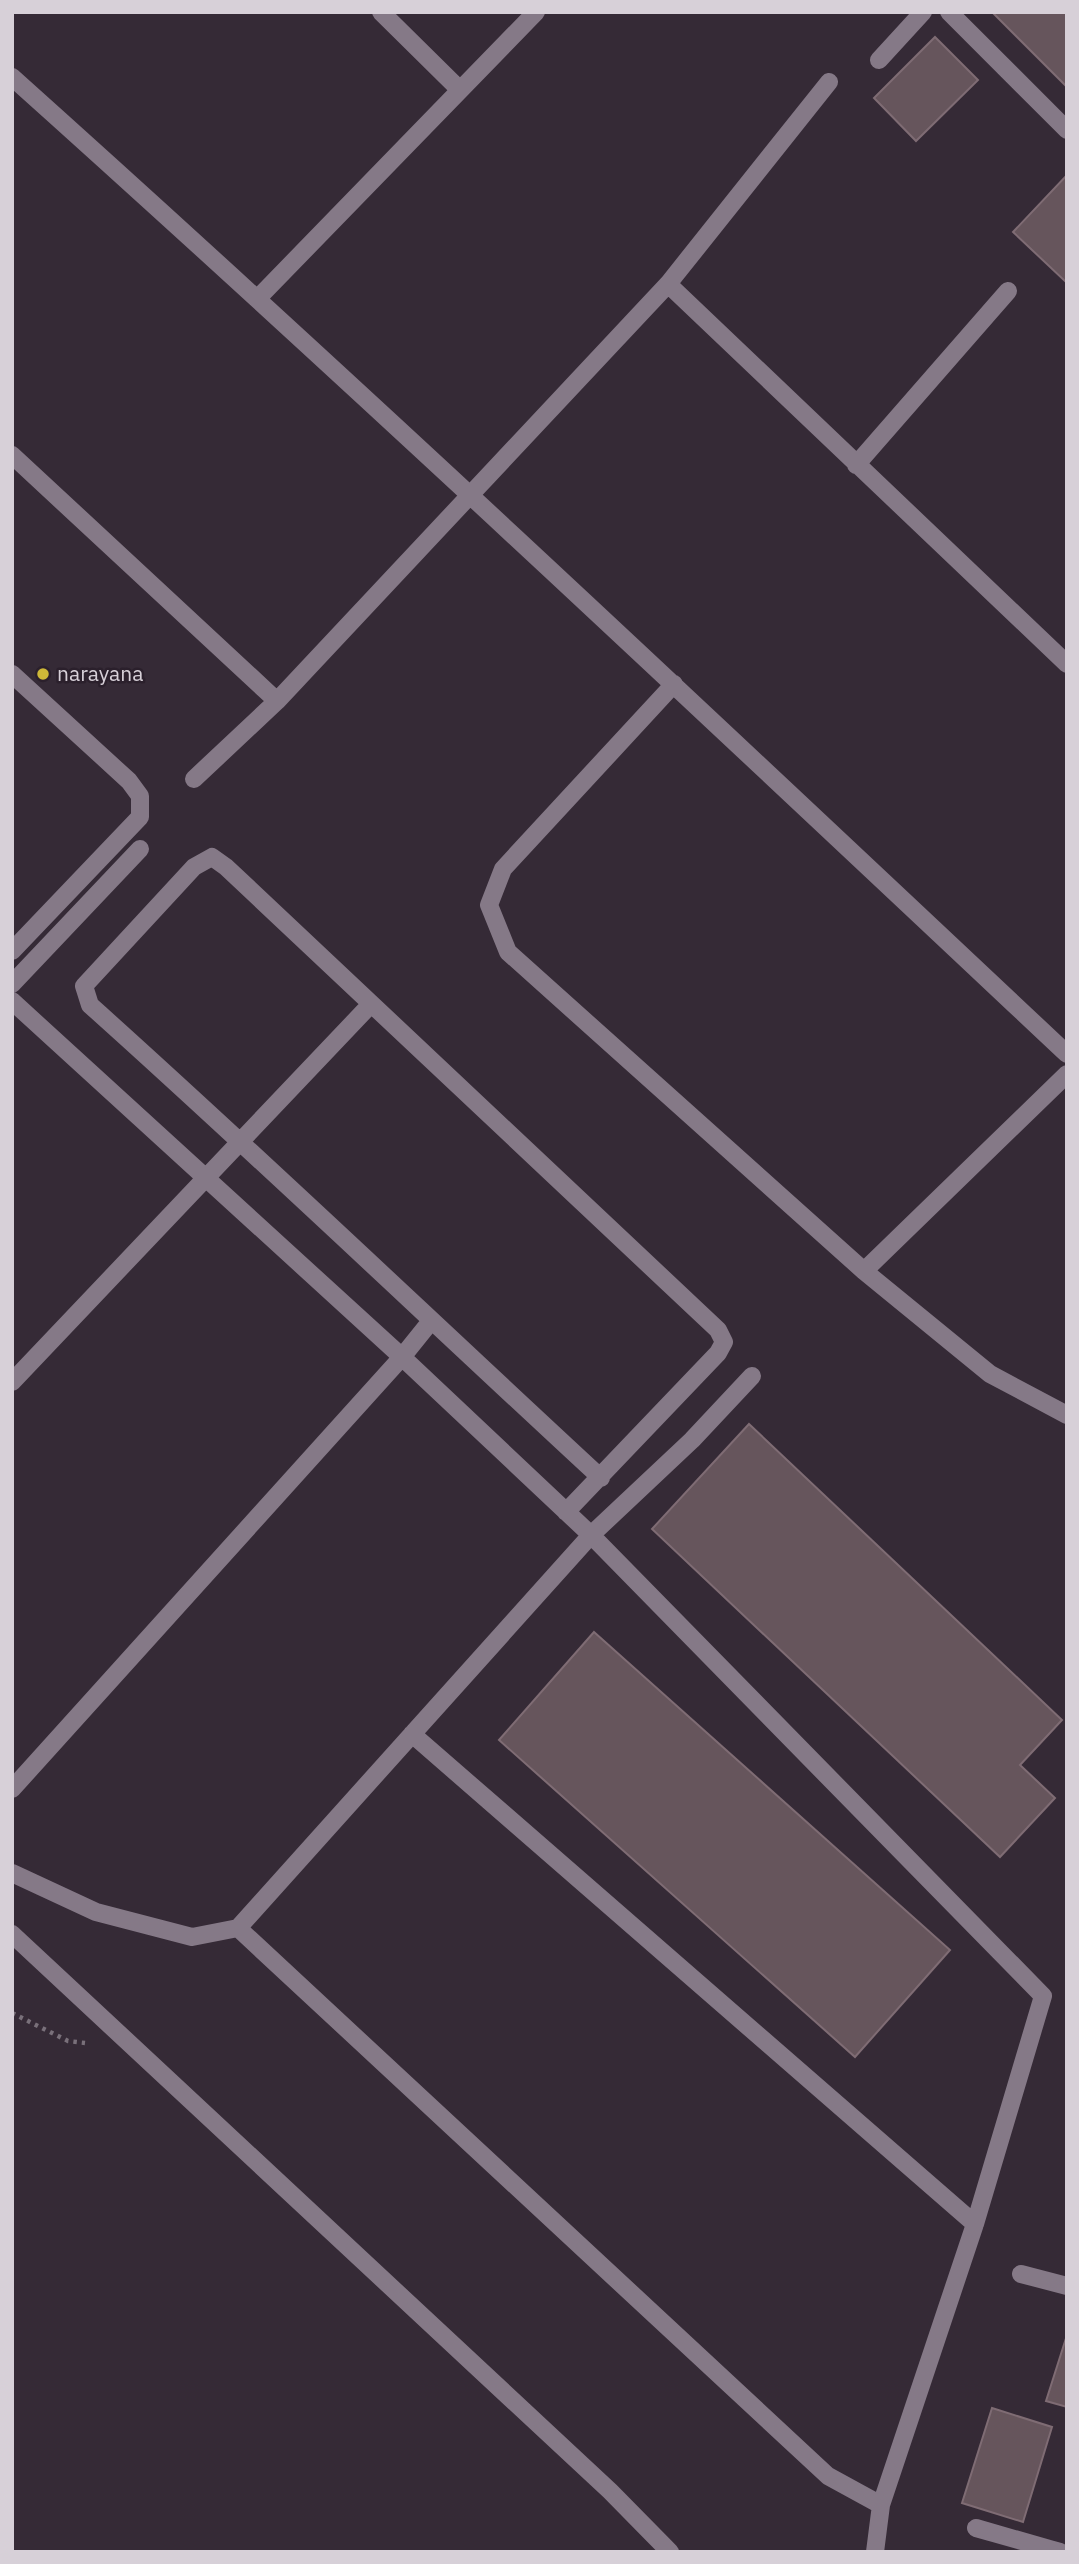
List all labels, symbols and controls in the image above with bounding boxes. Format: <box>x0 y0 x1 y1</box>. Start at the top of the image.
place label: narayana <box>57 659 143 687</box>
marker: narayana <box>35 666 51 682</box>

